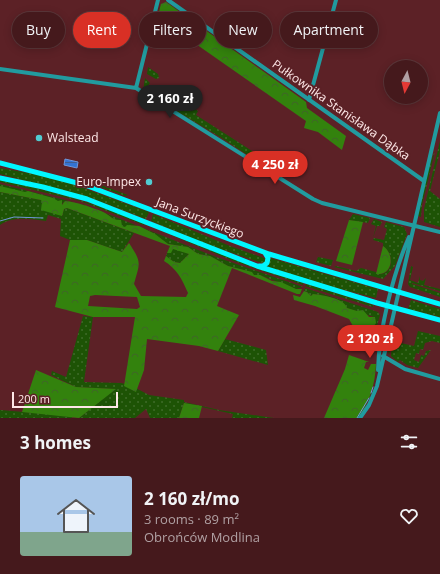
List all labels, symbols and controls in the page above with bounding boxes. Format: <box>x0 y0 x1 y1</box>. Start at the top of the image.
chip: Buy <box>12 12 65 48</box>
chip: Rent <box>73 12 131 48</box>
chip: Filters <box>139 12 206 48</box>
chip: New <box>214 12 272 48</box>
chip: Apartment <box>280 12 378 48</box>
street label: Pułkownika Stanisława Dąbka <box>269 55 414 164</box>
north arrow <box>384 60 428 104</box>
map controls <box>384 60 428 104</box>
pin: 2 160 zł <box>129 85 211 119</box>
text: 2 160 zł <box>147 89 193 107</box>
place label: Walstead <box>47 129 99 146</box>
marker: Walstead <box>34 133 44 143</box>
pin: 4 250 zł <box>234 151 316 185</box>
text: 4 250 zł <box>252 155 298 173</box>
place label: Euro-Impex <box>76 173 142 190</box>
marker: Euro-Impex <box>144 177 154 187</box>
street label: Jana Surzyckiego <box>153 193 247 242</box>
pin: 2 120 zł <box>329 325 411 359</box>
text: 2 120 zł <box>347 329 393 347</box>
scale bar <box>12 390 118 409</box>
text: 200 m <box>18 391 50 406</box>
text: 3 homes <box>20 431 91 454</box>
icon: filters <box>398 431 420 453</box>
text: 2 160 zł/mo <box>144 487 239 510</box>
icon: home <box>52 492 100 540</box>
icon: heart <box>398 505 420 527</box>
text: 3 rooms · 89 m² <box>144 510 239 528</box>
text: Obrońców Modlina <box>144 528 260 546</box>

